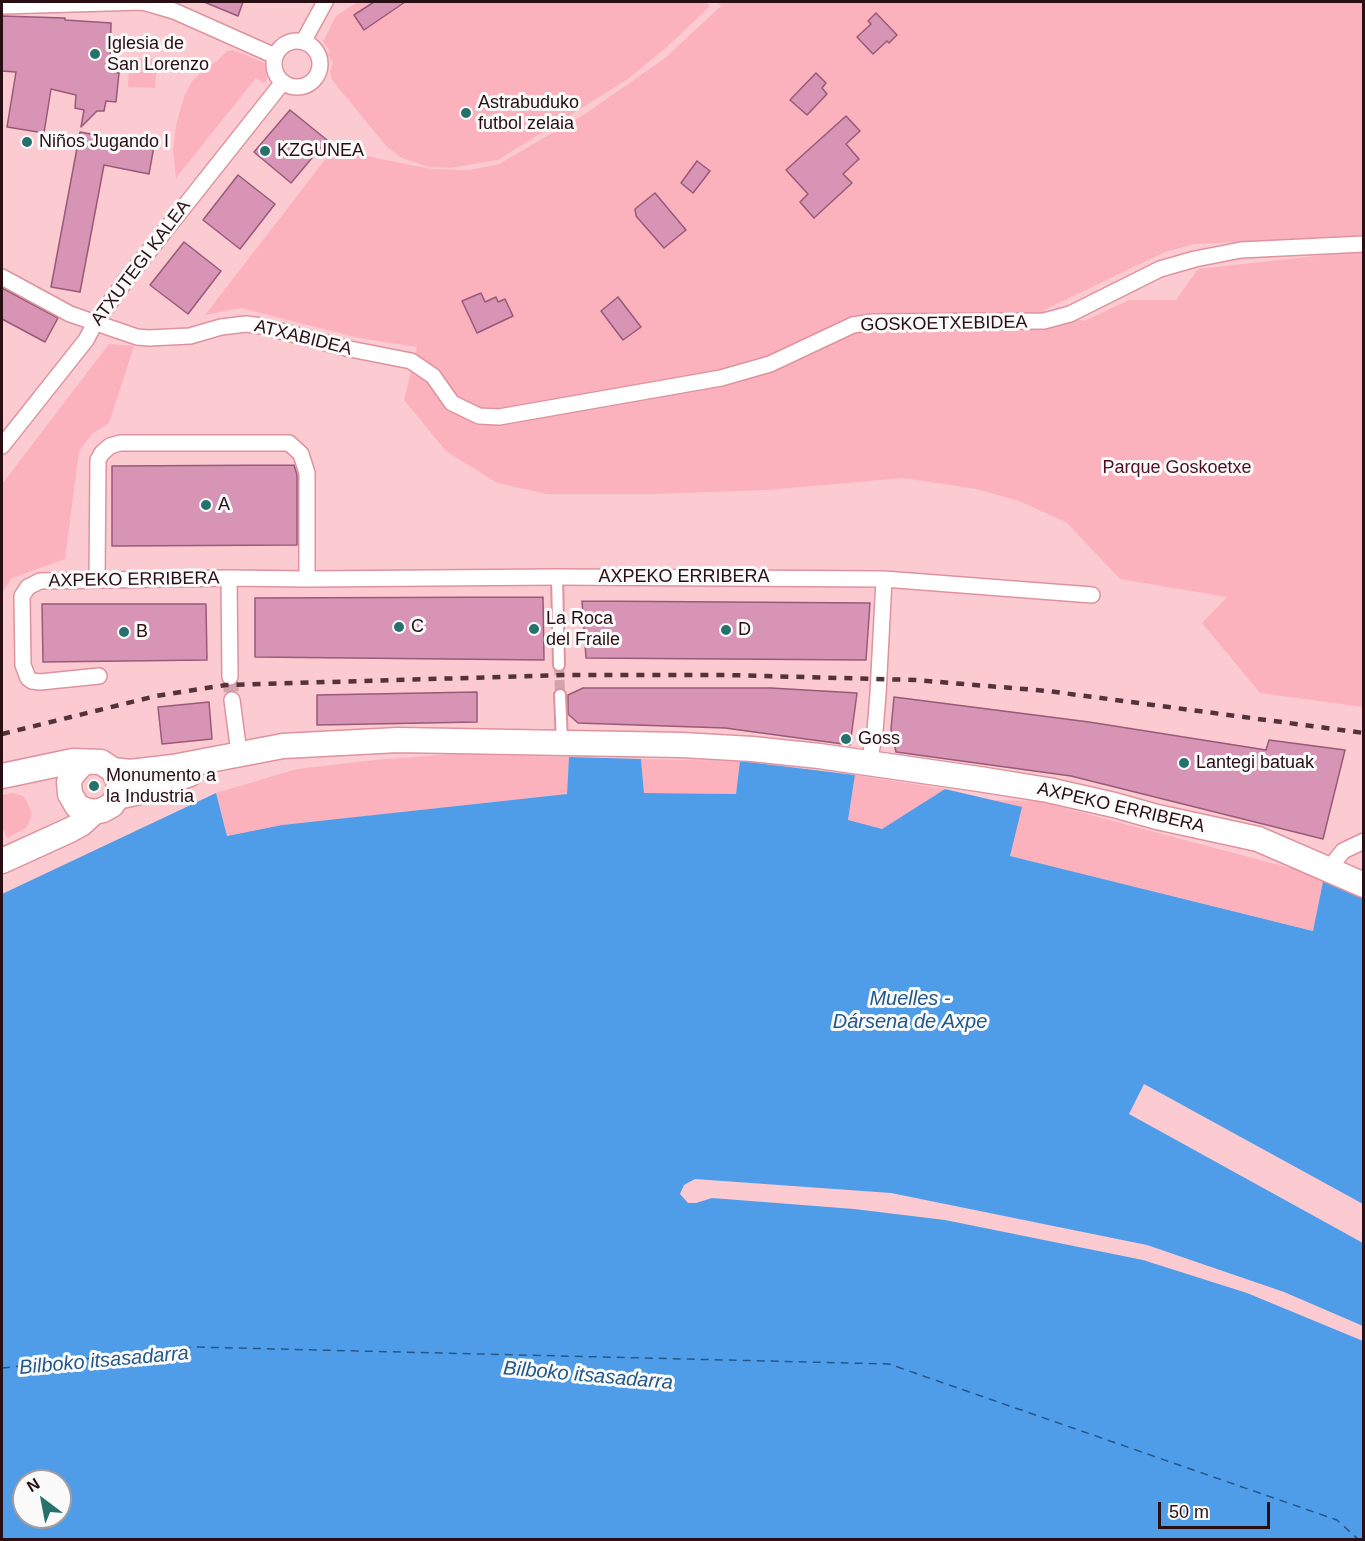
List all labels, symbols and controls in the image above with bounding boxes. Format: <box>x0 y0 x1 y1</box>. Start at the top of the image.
place label: Iglesia de San Lorenzo <box>107 33 209 76</box>
marker: Iglesia de San Lorenzo <box>88 47 102 61</box>
place label: Astrabuduko futbol zelaia <box>478 92 579 134</box>
marker: Astrabuduko futbol zelaia <box>459 106 473 120</box>
place label: Niños Jugando I <box>39 131 169 153</box>
marker: Niños Jugando I <box>20 135 34 149</box>
place label: KZGUNEA <box>277 140 364 162</box>
marker: KZGUNEA <box>258 144 272 158</box>
street label: ATXUTEGI KALEA <box>87 196 195 330</box>
street label: GOSKOETXEBIDEA <box>860 312 1028 336</box>
street label: ATXABIDEA <box>252 315 354 361</box>
park label: Parque Goskoetxe <box>1102 457 1252 479</box>
place label: A <box>218 494 230 516</box>
marker: A <box>199 498 213 512</box>
street label: AXPEKO ERRIBERA <box>598 566 770 588</box>
street label: AXPEKO ERRIBERA <box>48 568 220 592</box>
place label: La Roca del Fraile <box>546 608 620 650</box>
place label: C <box>411 616 424 638</box>
place label: D <box>738 619 751 641</box>
marker: C <box>392 620 406 634</box>
place label: B <box>136 621 148 643</box>
marker: La Roca del Fraile <box>527 622 541 636</box>
marker: D <box>719 623 733 637</box>
marker: B <box>117 625 131 639</box>
place label: Goss <box>858 728 900 750</box>
marker: Goss <box>839 732 853 746</box>
place label: Lantegi batuak <box>1196 752 1314 774</box>
marker: Lantegi batuak <box>1177 756 1191 770</box>
place label: Monumento a la Industria <box>106 765 216 808</box>
street label: AXPEKO ERRIBERA <box>1035 778 1207 838</box>
marker: Monumento a la Industria <box>87 779 101 793</box>
water label: Muelles - Dársena de Axpe <box>833 987 987 1034</box>
water label: Bilboko itsasadarra <box>18 1342 190 1380</box>
water label: Bilboko itsasadarra <box>502 1357 674 1395</box>
north arrow <box>12 1469 72 1529</box>
text: N <box>24 1475 43 1495</box>
scale bar <box>1161 1490 1274 1528</box>
text: 50 m <box>1169 1502 1209 1522</box>

